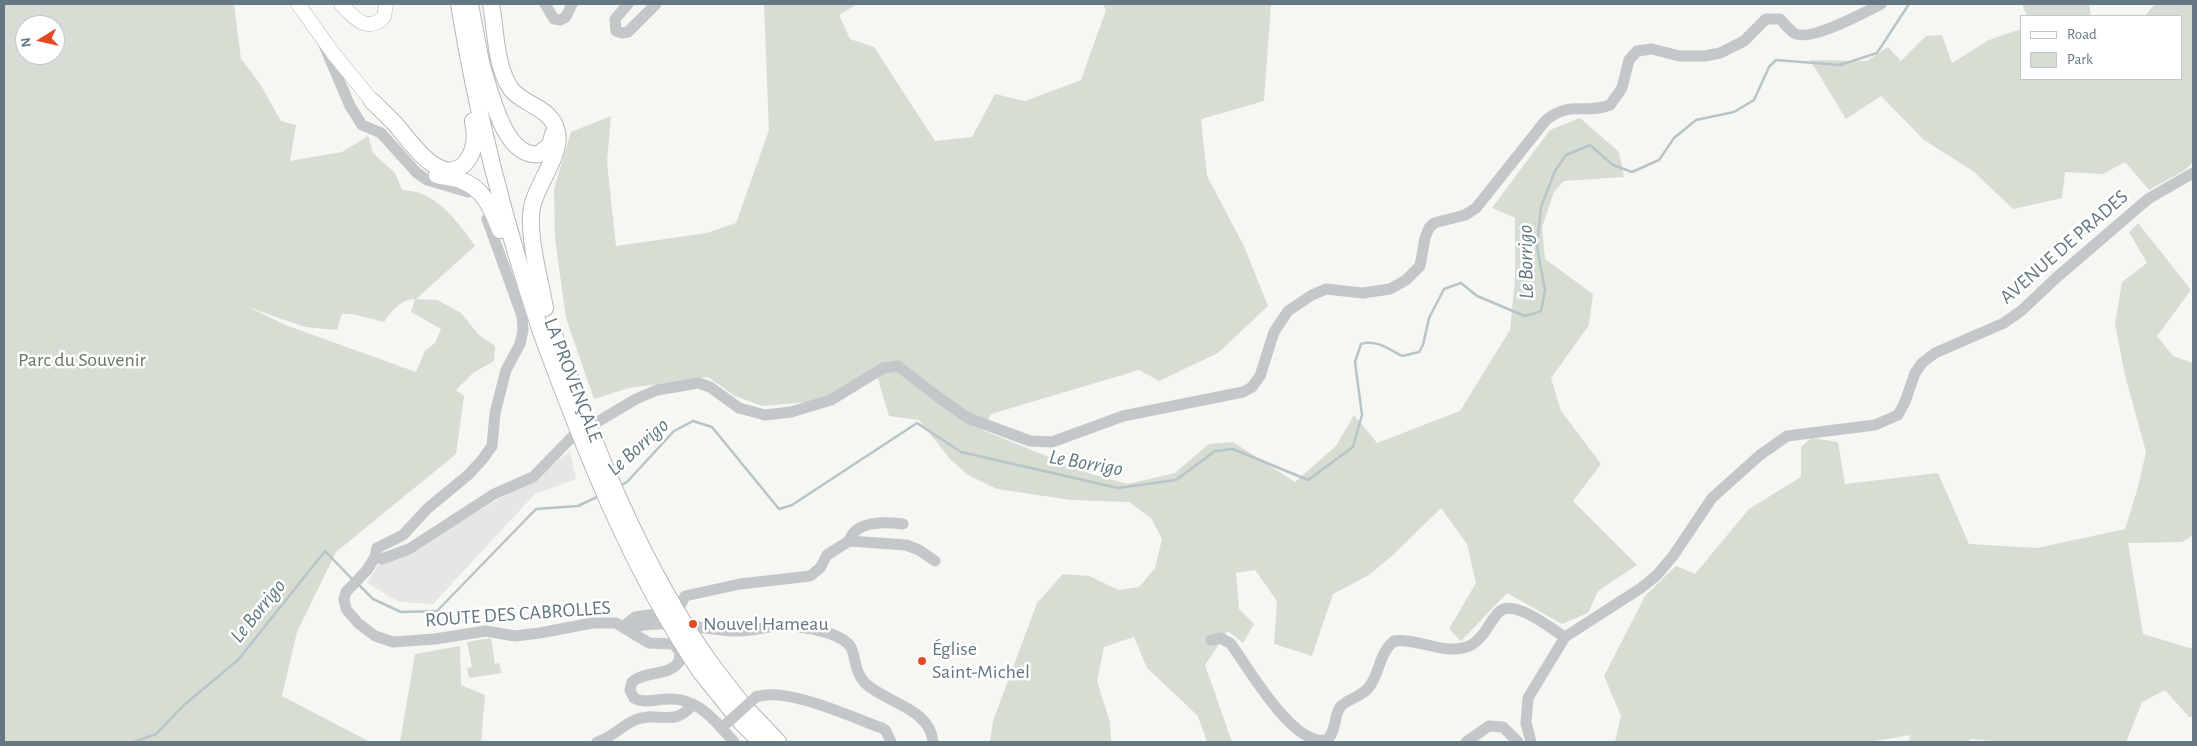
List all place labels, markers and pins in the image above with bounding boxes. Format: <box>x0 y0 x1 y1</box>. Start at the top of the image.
place label: Nouvel Hameau <box>703 612 829 636</box>
marker: Nouvel Hameau <box>687 618 699 630</box>
place label: Église Saint-Michel <box>932 637 1030 684</box>
marker: Église Saint-Michel <box>916 655 928 667</box>

